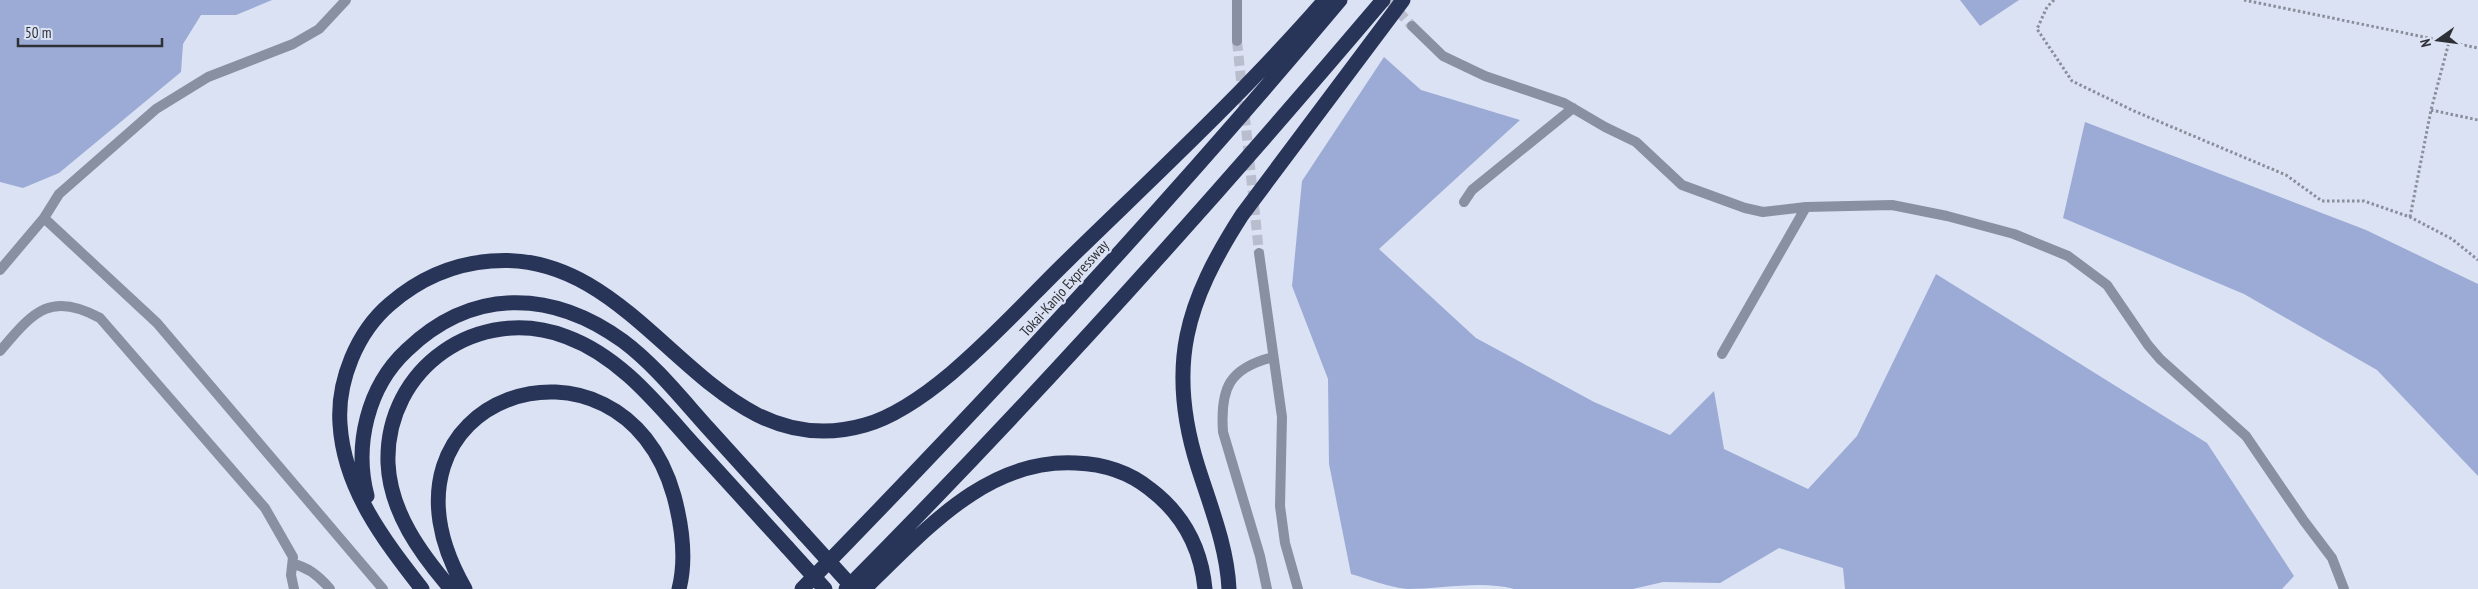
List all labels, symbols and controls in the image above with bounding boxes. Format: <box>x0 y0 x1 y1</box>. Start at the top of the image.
scale bar <box>18 15 161 47</box>
north arrow <box>2413 15 2463 65</box>
text: 50 m <box>25 23 51 42</box>
text: N <box>2416 37 2435 49</box>
street label: Tokai-Kanjo Expressway <box>1016 235 1113 340</box>

